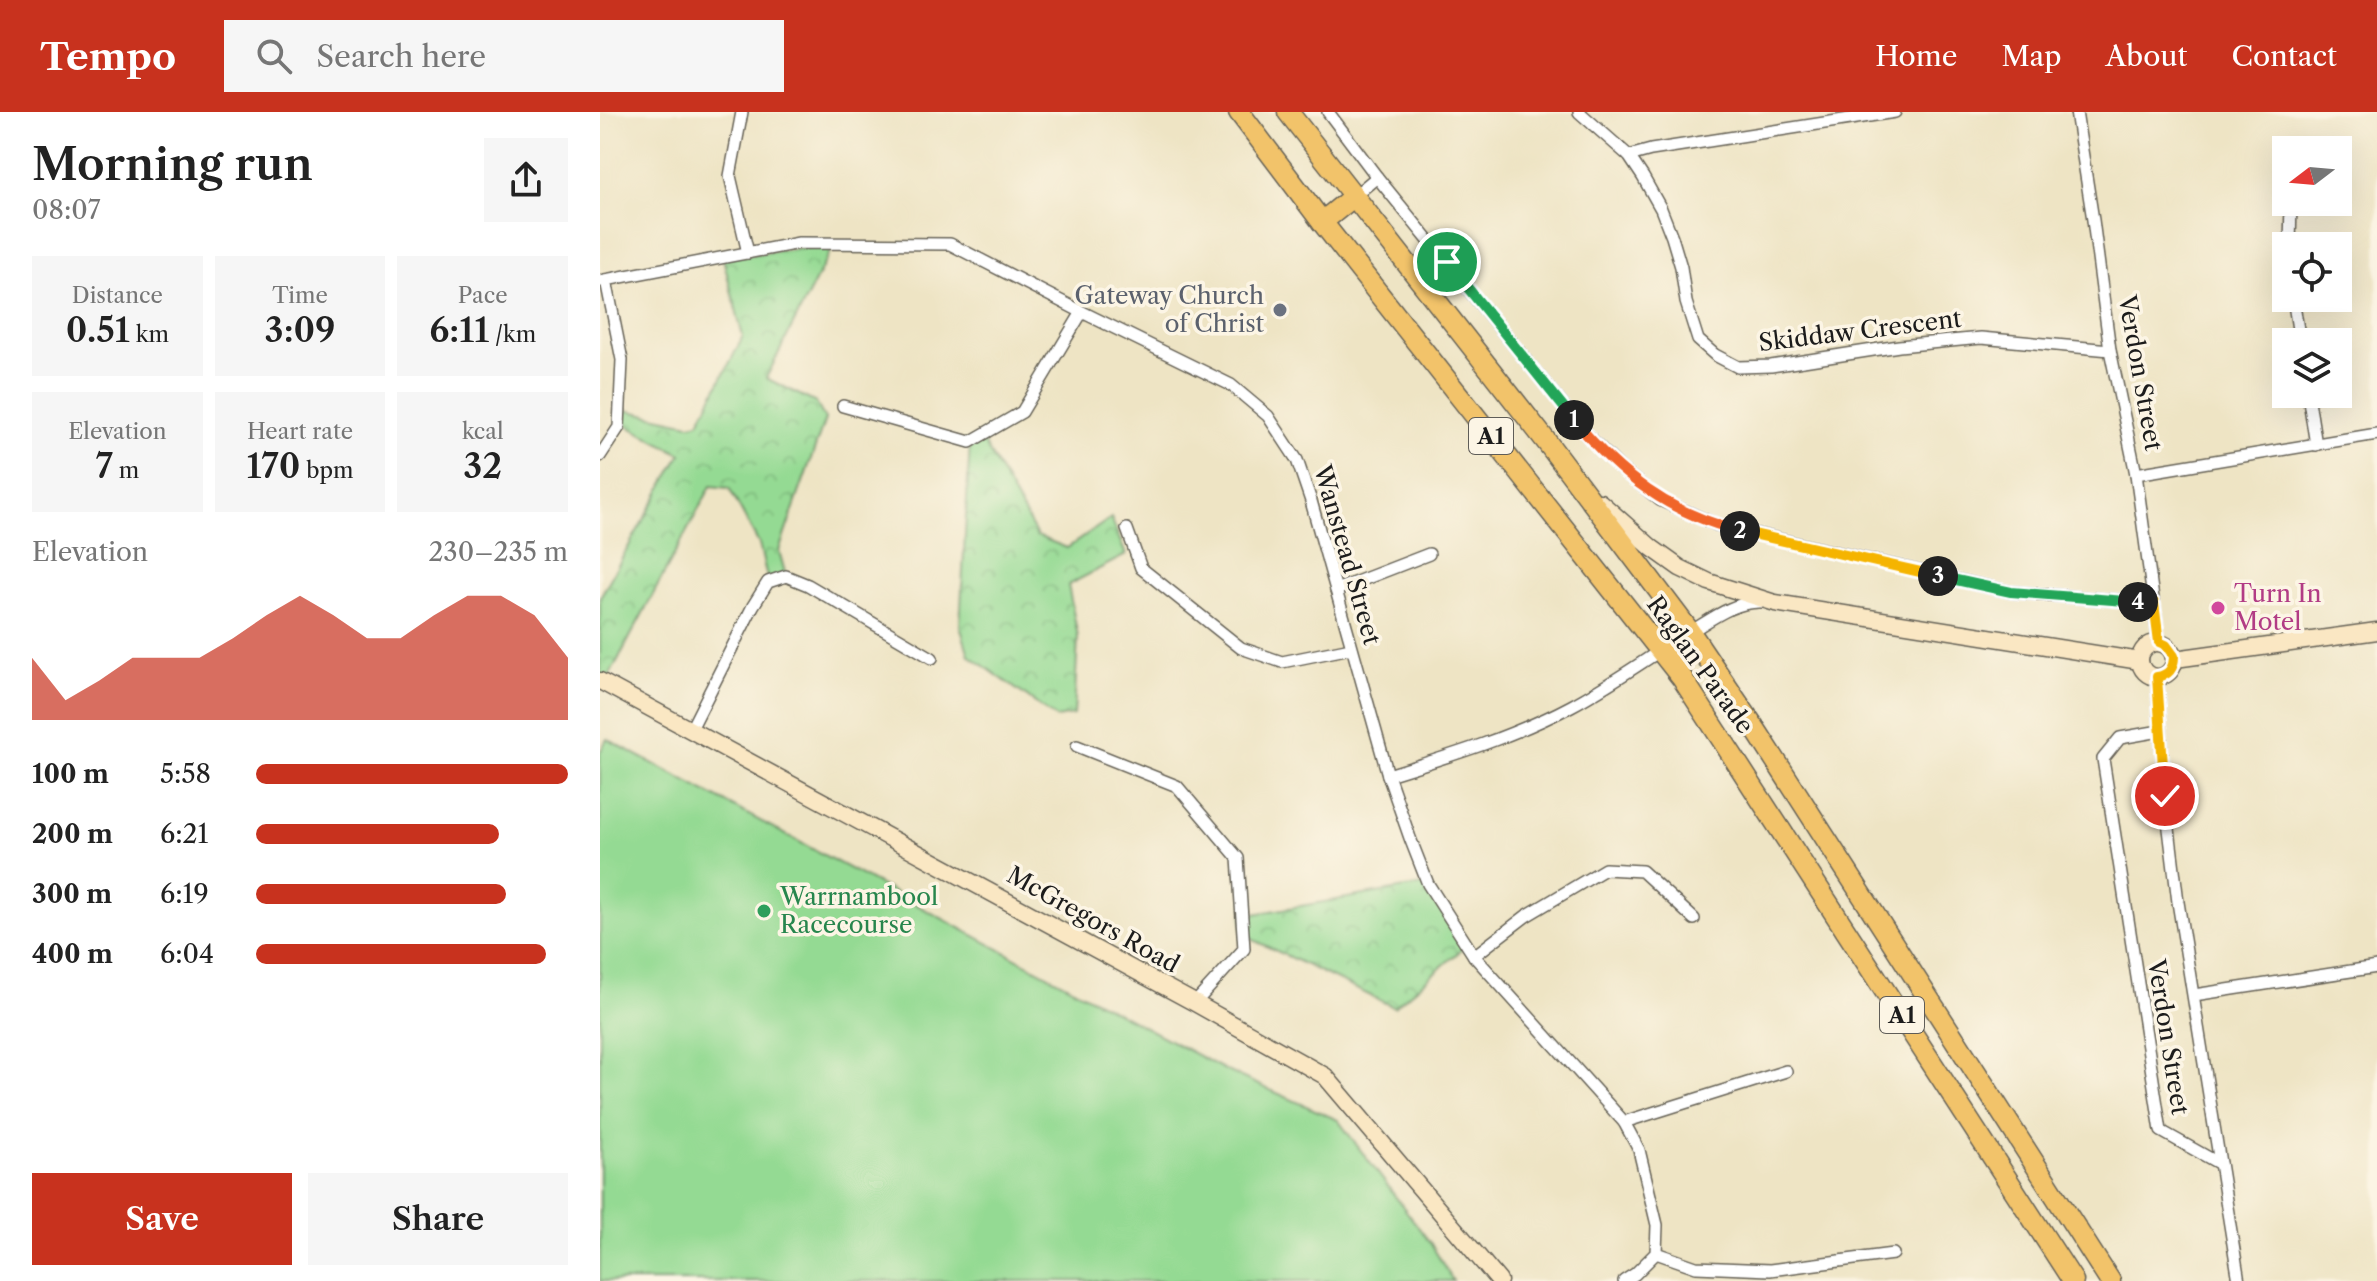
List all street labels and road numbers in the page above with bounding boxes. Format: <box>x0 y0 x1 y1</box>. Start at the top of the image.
street label: Verdon Street <box>2112 292 2169 453</box>
street label: Skiddaw Crescent <box>1757 304 1963 357</box>
road number: A1 <box>1469 418 1513 454</box>
street label: Wanstead Street <box>1308 461 1387 649</box>
street label: Raglan Parade <box>1641 590 1760 739</box>
street label: McGregors Road <box>1002 860 1185 979</box>
street label: Verdon Street <box>2142 956 2195 1117</box>
road number: A1 <box>1880 997 1924 1033</box>

